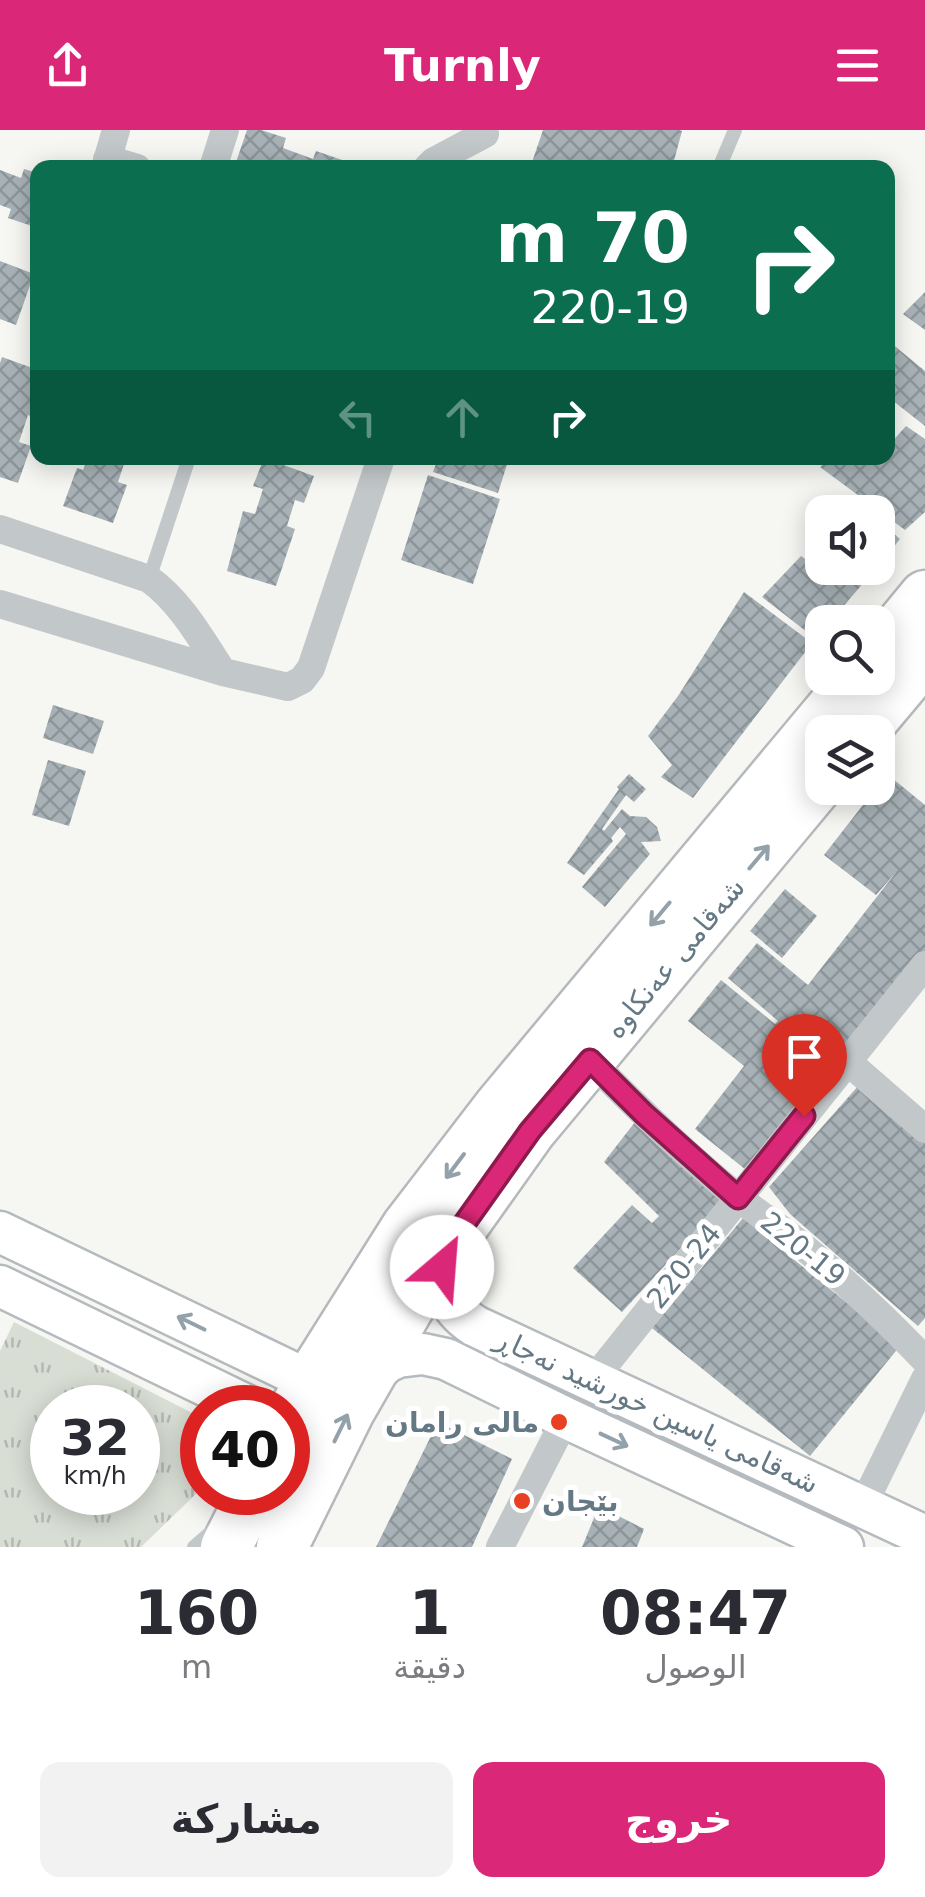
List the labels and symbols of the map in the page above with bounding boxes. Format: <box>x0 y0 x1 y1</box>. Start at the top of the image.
one-way arrow <box>748 844 770 870</box>
street label: شەقامی عەنکاوە <box>598 871 752 1045</box>
one-way arrow <box>649 900 671 926</box>
pin <box>762 1014 847 1117</box>
one-way arrow <box>444 1152 466 1178</box>
street label: 220-19 <box>754 1205 852 1293</box>
position arrow <box>390 1215 494 1319</box>
street label: 220-24 <box>640 1217 728 1315</box>
one-way arrow <box>176 1313 206 1332</box>
street label: شەقامی یاسین خورشید نەجاڕ <box>488 1321 824 1500</box>
speed limit sign: 40 <box>180 1385 310 1515</box>
place label: مالى رامان <box>385 1406 539 1439</box>
marker: مالى رامان <box>548 1411 570 1433</box>
one-way arrow <box>332 1414 351 1444</box>
one-way arrow <box>598 1432 628 1451</box>
place label: بێجان <box>542 1485 619 1518</box>
marker: بێجان <box>511 1490 533 1512</box>

